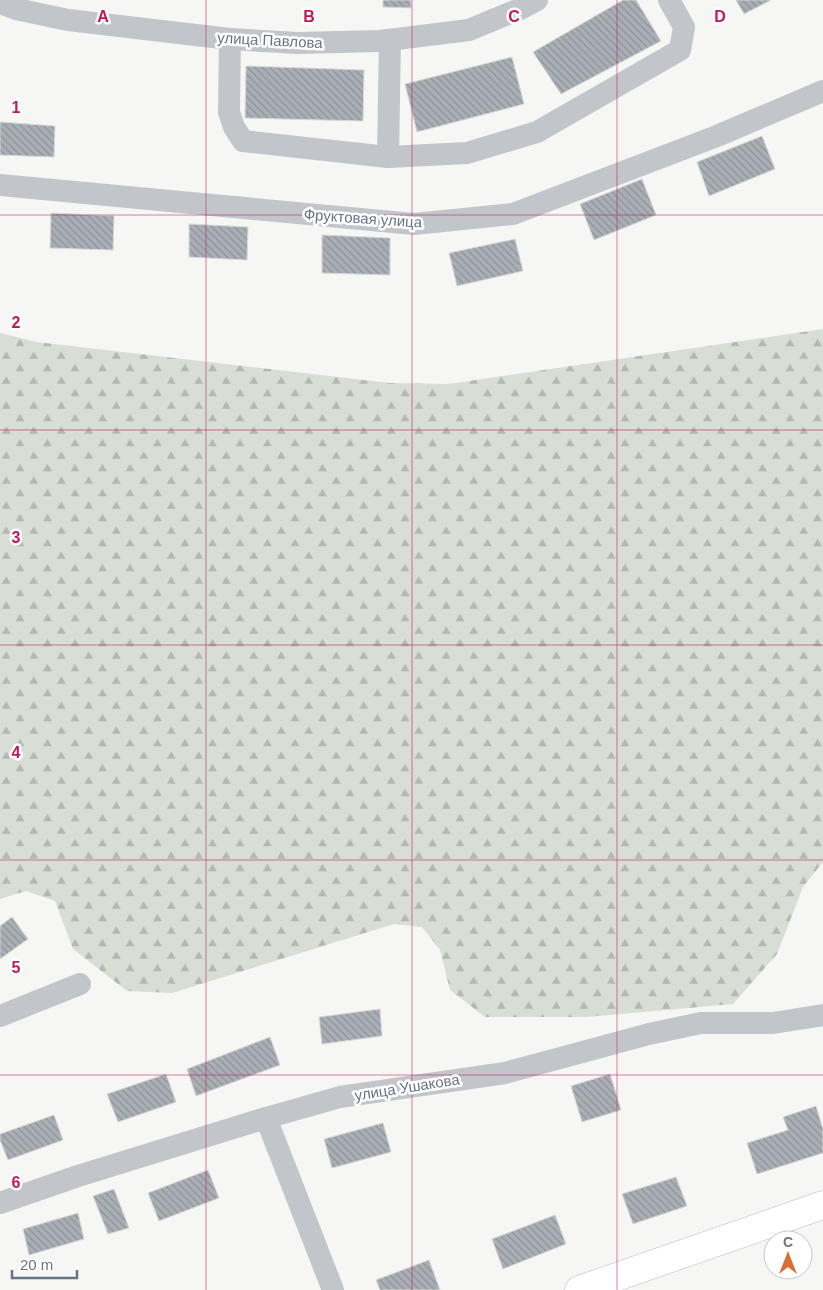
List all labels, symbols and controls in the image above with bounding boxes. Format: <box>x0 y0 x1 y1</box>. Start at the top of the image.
text: A <box>97 8 109 25</box>
text: B <box>303 8 315 25</box>
text: C <box>508 8 520 25</box>
text: D <box>714 8 726 25</box>
street label: улица Павлова <box>217 29 324 51</box>
text: 1 <box>12 99 21 116</box>
street label: Фруктовая улица <box>303 205 423 231</box>
text: 2 <box>12 314 21 331</box>
text: 3 <box>12 529 21 546</box>
text: 4 <box>12 744 21 761</box>
text: 5 <box>12 959 21 976</box>
street label: улица Ушакова <box>353 1070 461 1104</box>
text: 6 <box>12 1174 21 1191</box>
north arrow <box>763 1230 813 1280</box>
text: С <box>783 1234 793 1250</box>
scale bar <box>12 1248 78 1280</box>
text: 20 m <box>20 1256 53 1273</box>

